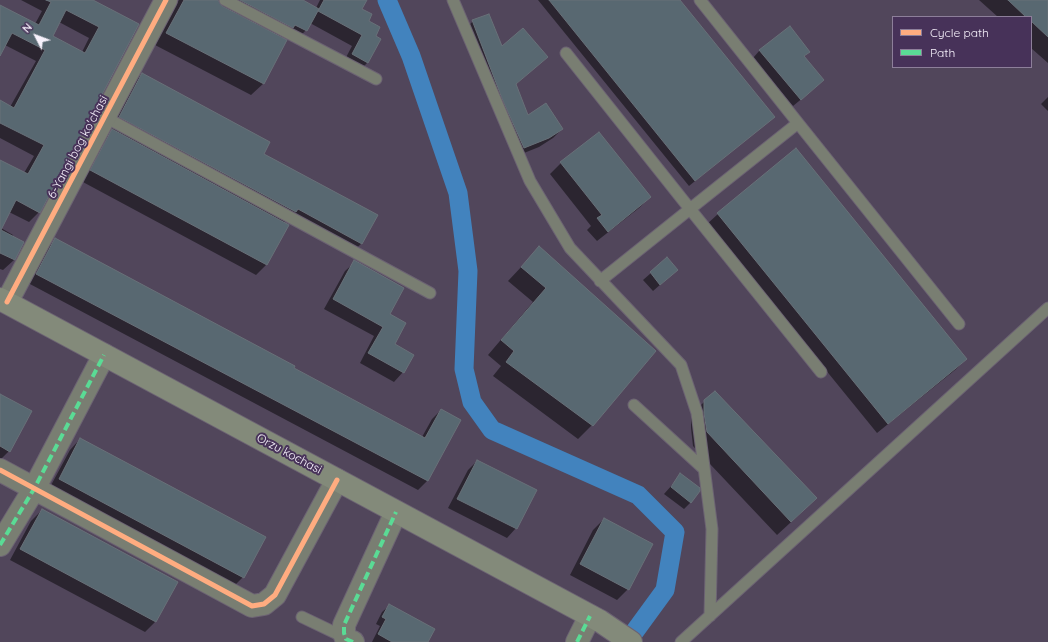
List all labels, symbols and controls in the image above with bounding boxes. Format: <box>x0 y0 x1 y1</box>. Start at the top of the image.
north arrow <box>16 16 56 56</box>
legend <box>892 16 1032 68</box>
text: N <box>19 20 35 36</box>
text: Cycle path <box>930 25 989 40</box>
text: Path <box>930 45 955 60</box>
street label: 6-Yangi bog koʼchasi <box>45 93 111 201</box>
street label: Orzu kochasi <box>254 431 324 477</box>

